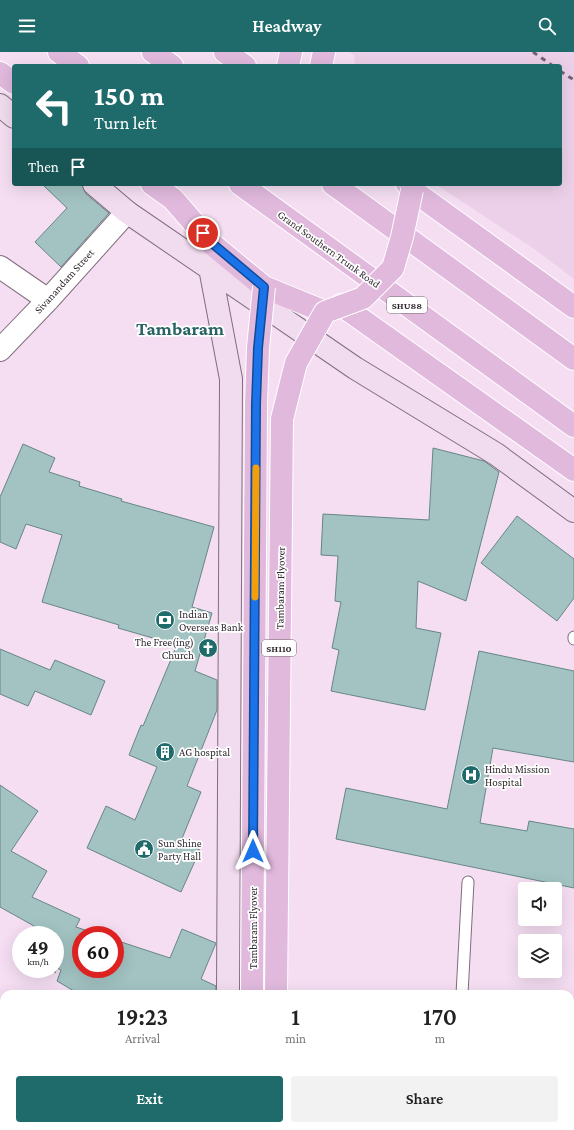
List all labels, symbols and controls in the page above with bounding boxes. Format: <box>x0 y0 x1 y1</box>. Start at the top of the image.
icon: menu <box>16 15 38 37</box>
icon: search <box>536 15 558 37</box>
text: Headway <box>252 16 322 36</box>
icon: left <box>28 80 80 132</box>
text: 150 m <box>94 80 164 111</box>
text: Turn left <box>94 113 157 133</box>
icon: arrive <box>67 156 89 178</box>
text: Then <box>28 159 59 175</box>
street label: Grand Southern Trunk Road <box>276 208 383 290</box>
pin <box>186 216 220 250</box>
icon: arrive <box>192 222 214 244</box>
street label: Sivanandam Street <box>32 246 96 316</box>
road number: SHU88 <box>387 297 427 313</box>
district label: Tambaram <box>136 318 224 339</box>
street label: Tambaram Flyover <box>273 547 288 629</box>
place label: Indian Overseas Bank <box>179 608 244 633</box>
bank icon: Indian Overseas Bank <box>154 609 176 631</box>
place label: The Free(ing) Church <box>135 636 194 661</box>
church icon: The Free(ing) Church <box>197 637 219 659</box>
road number: SH110 <box>262 640 296 656</box>
building icon: AG hospital <box>154 741 176 763</box>
place label: AG hospital <box>179 746 230 759</box>
place label: Hindu Mission Hospital <box>485 763 550 789</box>
hospital icon: Hindu Mission Hospital <box>460 764 482 786</box>
position arrow <box>232 830 274 872</box>
place label: Sun Shine Party Hall <box>158 837 202 863</box>
public building icon: Sun Shine Party Hall <box>133 838 155 860</box>
map controls <box>518 882 562 978</box>
button: sound <box>518 882 562 926</box>
street label: Tambaram Flyover <box>247 887 260 969</box>
speed limit sign: 60 <box>72 926 124 978</box>
button: layers <box>518 934 562 978</box>
text: 49 <box>27 936 49 958</box>
text: km/h <box>27 956 49 967</box>
text: 19:23 <box>117 1003 168 1030</box>
text: 1 <box>291 1003 300 1030</box>
text: 170 <box>423 1003 457 1030</box>
text: Arrival <box>125 1031 160 1046</box>
text: min <box>285 1031 306 1046</box>
text: m <box>435 1031 445 1046</box>
button: Exit <box>16 1076 283 1122</box>
button: Share <box>291 1076 558 1122</box>

